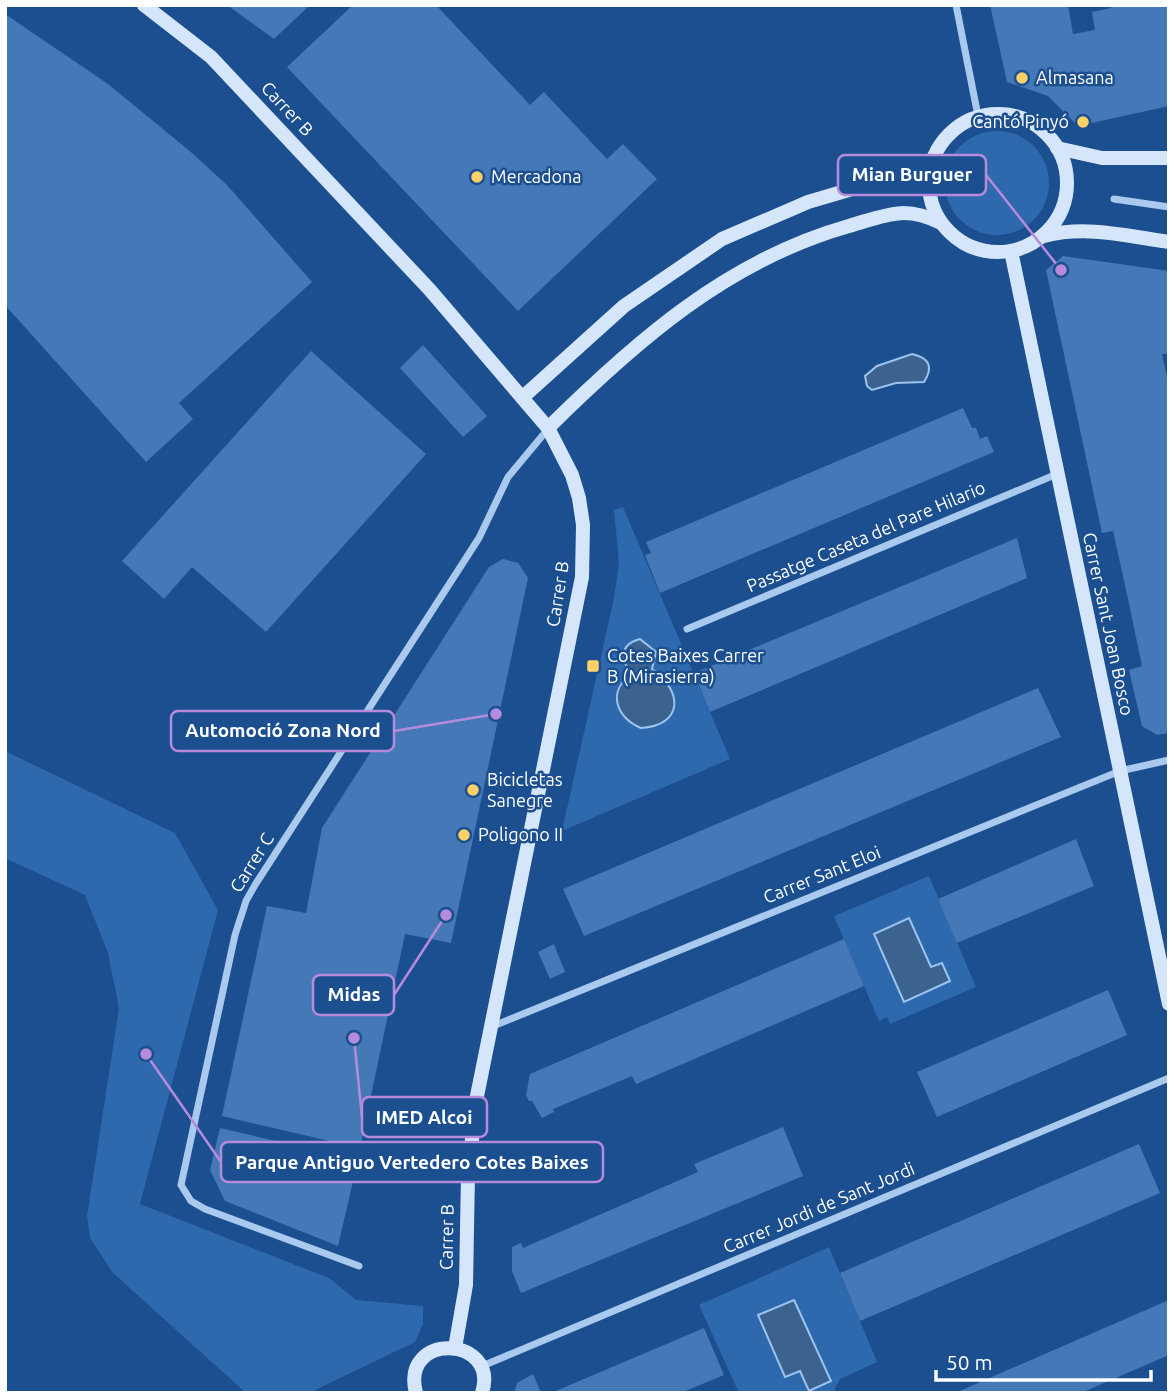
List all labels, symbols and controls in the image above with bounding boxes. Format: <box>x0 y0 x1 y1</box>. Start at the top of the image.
place label: Almasana <box>1036 67 1114 87</box>
marker: Almasana <box>1014 70 1030 86</box>
street label: Carrer B <box>258 77 318 139</box>
place label: Cantó Pinyó <box>972 111 1069 131</box>
marker: Cantó Pinyó <box>1075 114 1091 130</box>
callout: Mian Burguer <box>838 155 986 195</box>
text: Mian Burguer <box>852 163 972 185</box>
place label: Mercadona <box>491 166 582 186</box>
marker: Mercadona <box>469 169 485 185</box>
street label: Passatge Caseta del Pare Hilario <box>743 477 988 596</box>
street label: Carrer Sant Joan Bosco <box>1080 530 1138 717</box>
street label: Carrer B <box>542 560 572 628</box>
place label: Cotes Baixes Carrer B (Mirasierra) <box>607 645 764 687</box>
marker: Cotes Baixes Carrer B (Mirasierra) <box>585 658 601 674</box>
callout: Automoció Zona Nord <box>171 711 394 751</box>
text: Automoció Zona Nord <box>185 719 381 741</box>
place label: Bicicletas Sanegre <box>487 769 563 810</box>
marker: Bicicletas Sanegre <box>465 782 481 798</box>
place label: Poligono II <box>478 824 563 844</box>
marker: Poligono II <box>456 827 472 843</box>
street label: Carrer C <box>225 829 277 896</box>
street label: Carrer Sant Eloi <box>760 841 883 907</box>
callout: Midas <box>313 975 394 1015</box>
text: Midas <box>328 983 380 1005</box>
callout: IMED Alcoi <box>362 1097 487 1137</box>
text: IMED Alcoi <box>375 1106 473 1128</box>
callout: Parque Antiguo Vertedero Cotes Baixes <box>221 1142 603 1182</box>
text: Parque Antiguo Vertedero Cotes Baixes <box>235 1151 589 1173</box>
street label: Carrer Jordi de Sant Jordi <box>720 1158 917 1257</box>
street label: Carrer B <box>435 1204 457 1270</box>
scale bar <box>936 1338 1151 1382</box>
text: 50 m <box>946 1350 993 1374</box>

